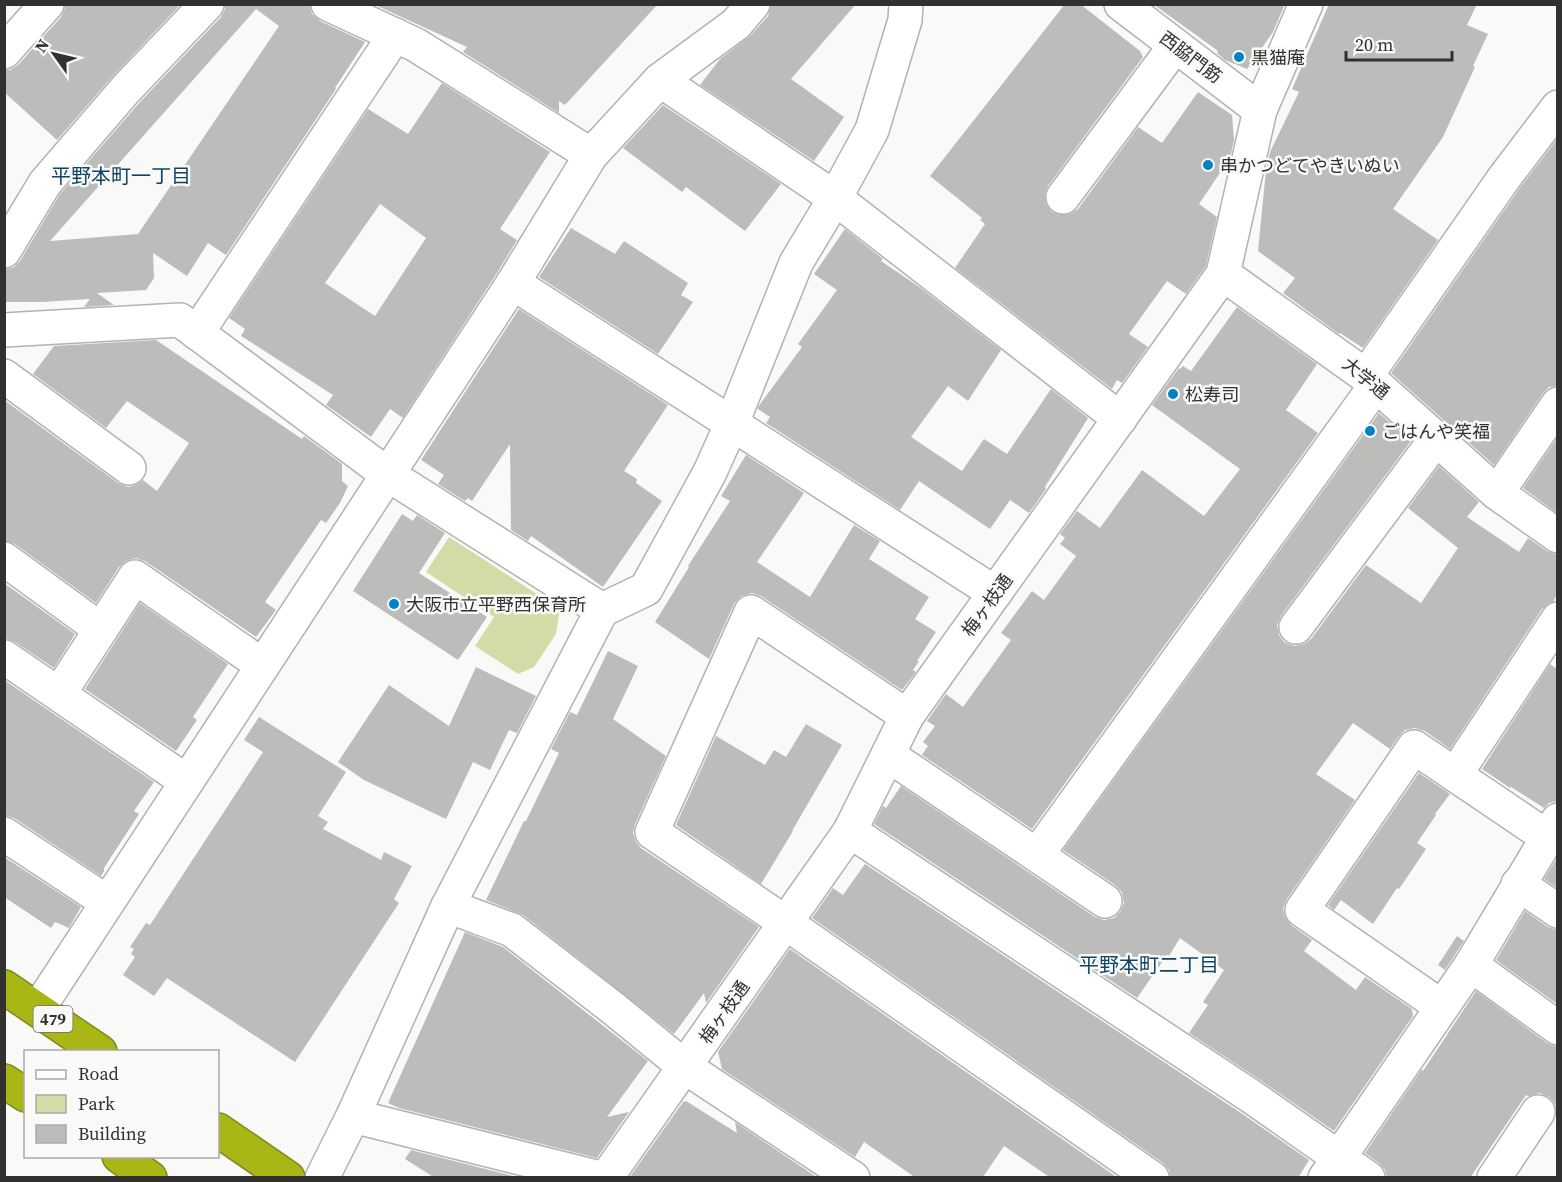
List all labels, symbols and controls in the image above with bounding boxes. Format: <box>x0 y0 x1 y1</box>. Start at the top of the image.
north arrow <box>24 24 84 84</box>
scale bar <box>1346 24 1452 62</box>
street label: 西脇門筋 <box>1155 25 1227 89</box>
text: 20 m <box>1355 32 1393 57</box>
text: N <box>29 34 54 57</box>
place label: 黒猫庵 <box>1251 45 1305 70</box>
marker: 黒猫庵 <box>1232 50 1246 64</box>
place label: 串かつどてやきいぬい <box>1220 153 1400 178</box>
marker: 串かつどてやきいぬい <box>1201 158 1215 172</box>
district label: 平野本町一丁目 <box>51 162 191 190</box>
street label: 大学通 <box>1337 351 1395 405</box>
place label: 松寿司 <box>1185 382 1239 407</box>
marker: 松寿司 <box>1166 387 1180 401</box>
place label: ごはんや笑福 <box>1382 419 1490 444</box>
marker: ごはんや笑福 <box>1363 424 1377 438</box>
street label: 梅ヶ枝通 <box>956 569 1018 641</box>
place label: 大阪市立平野西保育所 <box>406 592 586 617</box>
marker: 大阪市立平野西保育所 <box>387 597 401 611</box>
district label: 平野本町二丁目 <box>1079 951 1219 979</box>
street label: 梅ヶ枝通 <box>693 975 755 1049</box>
road number: 479 <box>34 1006 72 1032</box>
legend <box>24 1050 219 1158</box>
text: Road <box>78 1061 119 1086</box>
text: Park <box>78 1091 115 1116</box>
text: Building <box>78 1121 146 1146</box>

